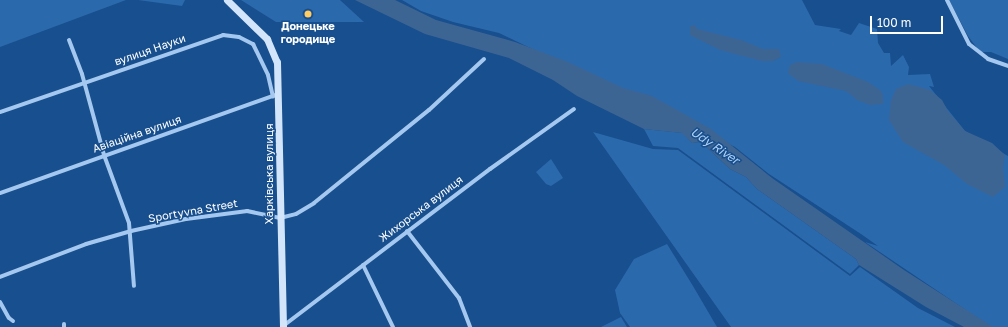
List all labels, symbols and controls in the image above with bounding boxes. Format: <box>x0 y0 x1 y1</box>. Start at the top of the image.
scale bar <box>872 8 945 34</box>
marker: Донецьке городище <box>303 9 313 19</box>
text: 100 m <box>877 15 911 30</box>
place label: Донецьке городище <box>281 20 335 46</box>
street label: вулиця Науки <box>113 32 187 68</box>
street label: Авіаційна вулиця <box>91 113 183 155</box>
street label: Харківська вулиця <box>262 124 276 224</box>
water label: Udy River <box>688 125 742 167</box>
street label: Жихорська вулиця <box>376 173 466 245</box>
street label: Sportyvna Street <box>147 197 239 225</box>

